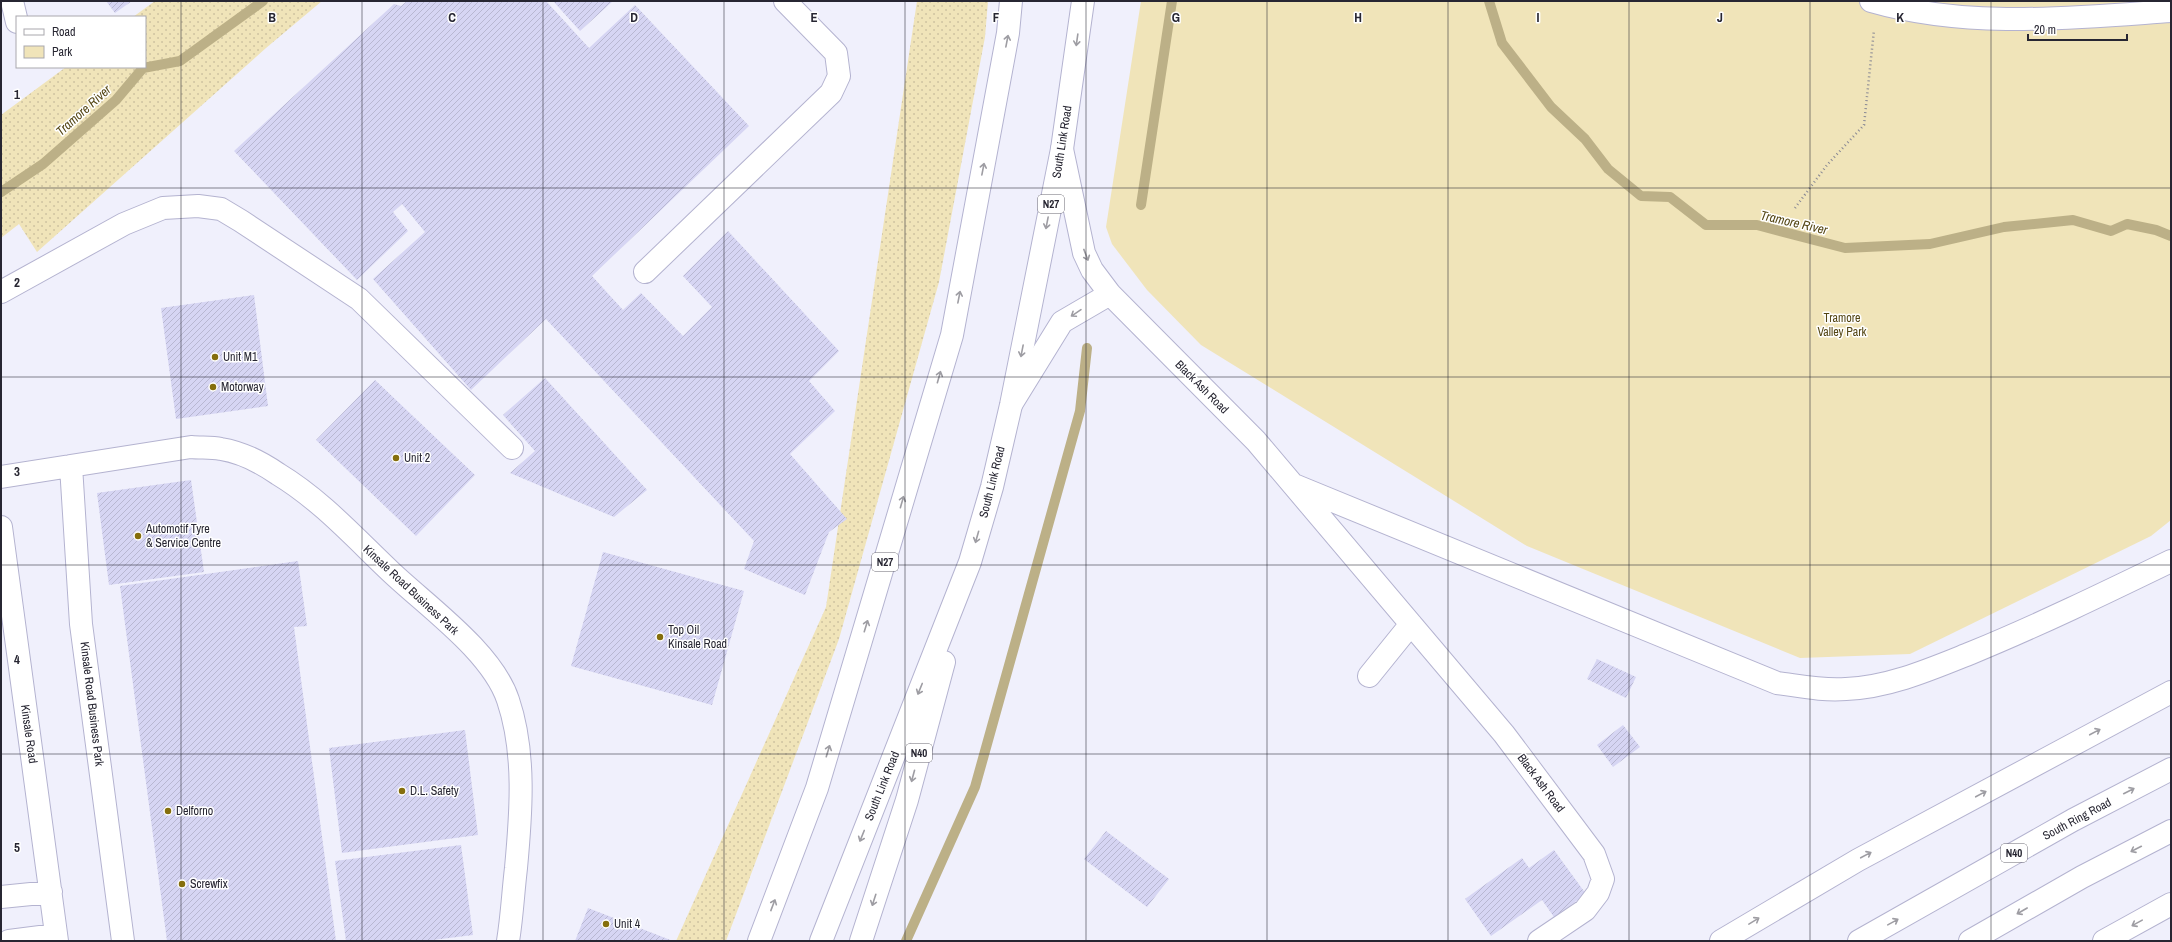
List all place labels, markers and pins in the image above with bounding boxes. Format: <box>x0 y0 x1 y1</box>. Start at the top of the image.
place label: Unit M1 <box>223 349 258 365</box>
marker: Unit M1 <box>210 352 220 362</box>
place label: Motorway <box>221 379 264 395</box>
marker: Motorway <box>208 382 218 392</box>
place label: Unit 2 <box>404 450 430 466</box>
marker: Unit 2 <box>391 453 401 463</box>
place label: Automotif Tyre & Service Centre <box>145 521 221 551</box>
marker: Automotif Tyre & Service Centre <box>133 531 143 541</box>
place label: Top Oil Kinsale Road <box>668 622 727 652</box>
marker: Top Oil Kinsale Road <box>655 632 665 642</box>
place label: D.L. Safety <box>410 783 459 799</box>
marker: D.L. Safety <box>397 786 407 796</box>
place label: Delforno <box>176 803 213 819</box>
marker: Delforno <box>163 806 173 816</box>
place label: Screwfix <box>190 876 228 892</box>
marker: Screwfix <box>177 879 187 889</box>
place label: Unit 4 <box>614 916 641 932</box>
marker: Unit 4 <box>601 919 611 929</box>

